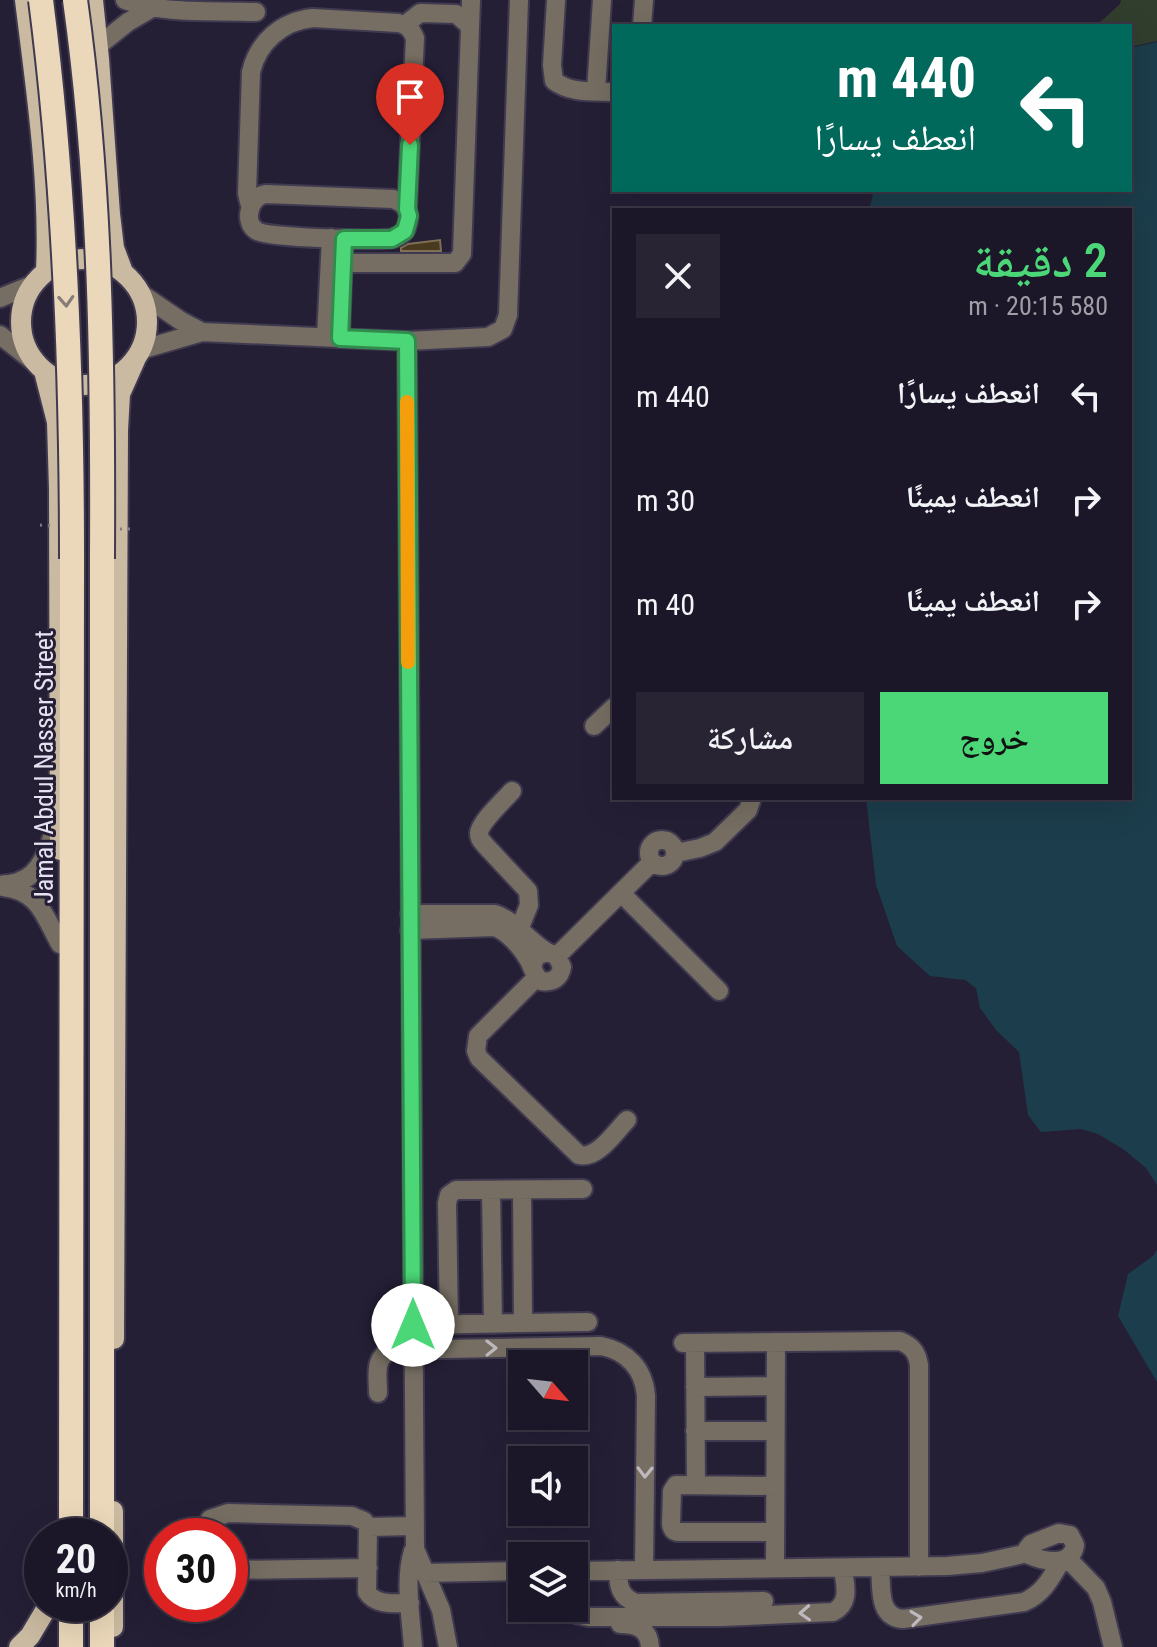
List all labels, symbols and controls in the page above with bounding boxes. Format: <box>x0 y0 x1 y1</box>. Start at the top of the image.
text: 440 m <box>837 45 976 111</box>
icon: left <box>1004 56 1108 160</box>
pin <box>376 63 444 145</box>
icon: arrive <box>388 75 432 119</box>
text: انعطف يسارًا <box>815 117 976 159</box>
text: 2 دقيقة <box>973 232 1108 289</box>
button: close <box>636 234 720 318</box>
text: 580 m · 20:15 <box>968 291 1108 321</box>
one-way arrow <box>57 295 74 308</box>
icon: left <box>1064 374 1108 418</box>
text: انعطف يسارًا <box>897 375 1040 410</box>
text: 440 m <box>636 379 710 414</box>
icon: right <box>1064 478 1108 522</box>
text: انعطف يمينًا <box>906 479 1040 514</box>
text: 30 m <box>636 483 695 518</box>
icon: right <box>1064 582 1108 626</box>
text: انعطف يمينًا <box>906 583 1040 618</box>
text: 40 m <box>636 587 695 622</box>
street label: Jamal Abdul Nasser Street <box>29 630 59 904</box>
button: مشاركة <box>636 692 864 784</box>
button: خروج <box>880 692 1108 784</box>
position arrow <box>371 1283 455 1367</box>
one-way arrow <box>485 1339 498 1357</box>
north arrow <box>508 1350 588 1430</box>
map controls <box>508 1350 588 1622</box>
button: sound <box>508 1446 588 1526</box>
one-way arrow <box>637 1466 654 1479</box>
speed limit sign: 30 <box>144 1518 248 1622</box>
text: 20 <box>56 1536 96 1583</box>
button: layers <box>508 1542 588 1622</box>
text: km/h <box>55 1578 97 1602</box>
one-way arrow <box>798 1604 811 1621</box>
one-way arrow <box>910 1609 923 1626</box>

